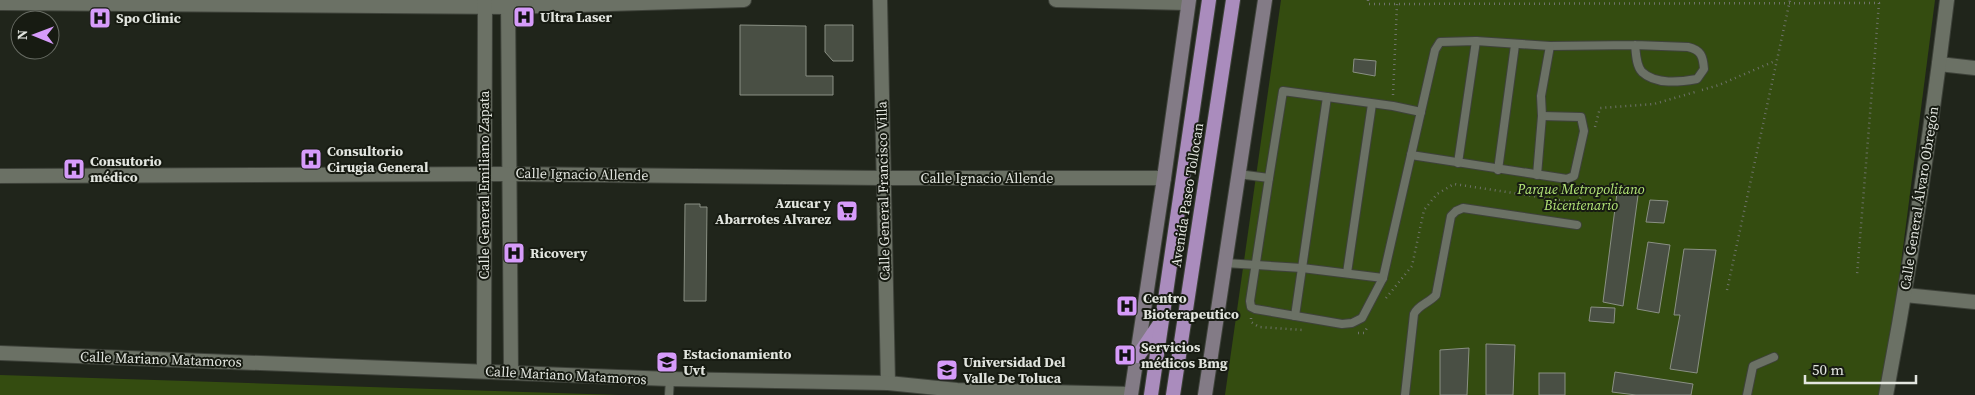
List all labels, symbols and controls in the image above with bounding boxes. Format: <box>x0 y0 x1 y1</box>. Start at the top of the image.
hospital icon: Ultra Laser <box>512 5 536 29</box>
hospital icon: Spo Clinic <box>88 6 112 30</box>
place label: Ultra Laser <box>540 7 613 27</box>
place label: Spo Clinic <box>116 8 181 28</box>
north arrow <box>10 10 60 60</box>
text: N <box>12 29 32 40</box>
street label: Calle General Emiliano Zapata <box>474 90 494 279</box>
street label: Calle General Francisco Villa <box>871 100 895 281</box>
street label: Calle General Álvaro Obregón <box>1895 104 1943 291</box>
street label: Avenida Paseo Tollocan <box>1166 121 1208 269</box>
place label: Consultorio Cirugia General <box>327 141 429 177</box>
hospital icon: Consultorio Cirugia General <box>299 147 323 171</box>
place label: Consutorio médico <box>90 151 162 187</box>
hospital icon: Consutorio médico <box>62 157 86 181</box>
street label: Calle Ignacio Allende <box>515 163 649 185</box>
street label: Calle Ignacio Allende <box>921 168 1053 188</box>
park label: Parque Metropolitano Bicentenario <box>1516 179 1645 215</box>
place label: Azucar y Abarrotes Alvarez <box>715 193 832 229</box>
supermarket icon: Azucar y Abarrotes Alvarez <box>835 199 859 223</box>
hospital icon: Ricovery <box>502 241 526 265</box>
place label: Ricovery <box>530 243 588 263</box>
place label: Centro Bioterapeutico <box>1143 288 1239 324</box>
hospital icon: Centro Bioterapeutico <box>1115 294 1139 318</box>
place label: Servicios médicos Bmg <box>1141 337 1228 373</box>
hospital icon: Servicios médicos Bmg <box>1113 343 1137 367</box>
place label: Estacionamiento Uvt <box>683 344 792 380</box>
street label: Calle Mariano Matamoros <box>80 346 242 372</box>
school or university icon: Estacionamiento Uvt <box>655 350 679 374</box>
place label: Universidad Del Valle De Toluca <box>963 352 1066 388</box>
scale bar <box>1805 352 1916 384</box>
school or university icon: Universidad Del Valle De Toluca <box>935 358 959 382</box>
text: 50 m <box>1812 359 1844 380</box>
street label: Calle Mariano Matamoros <box>485 361 647 389</box>

